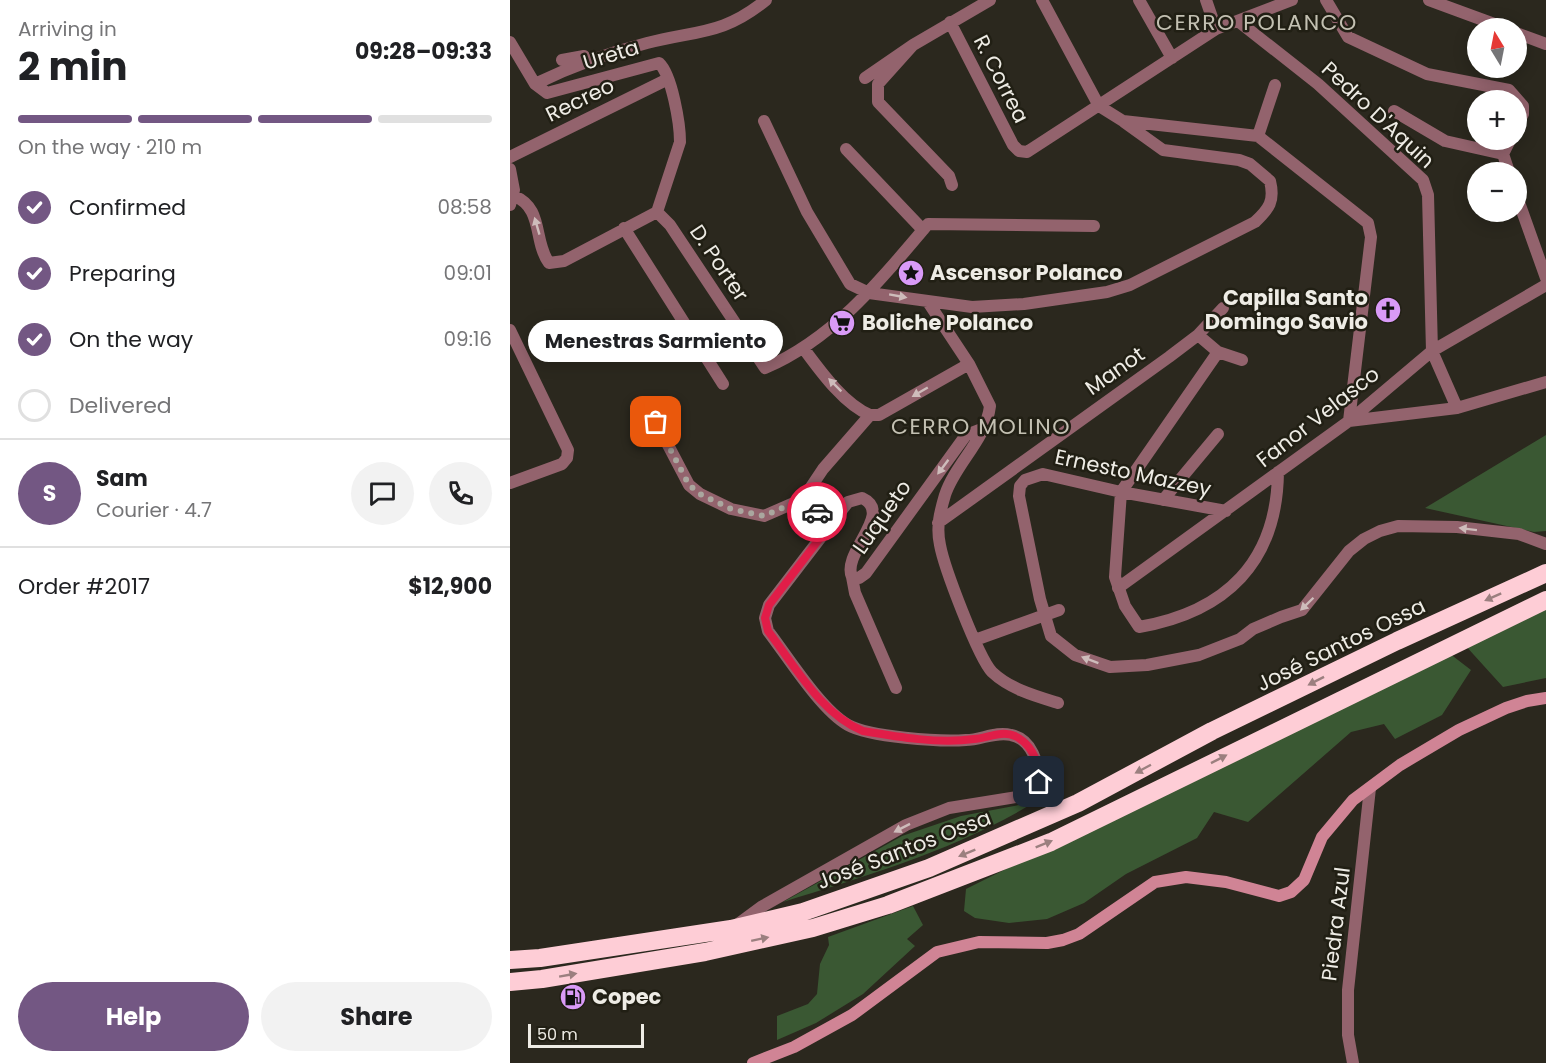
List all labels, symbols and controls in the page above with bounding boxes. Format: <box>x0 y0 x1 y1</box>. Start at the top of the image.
district label: CERRO POLANCO <box>1156 7 1358 38</box>
text: Arriving in <box>18 15 117 43</box>
north arrow <box>1467 18 1527 78</box>
map controls <box>1467 18 1527 222</box>
street label: R. Correa <box>967 30 1036 128</box>
street label: Ureta <box>579 32 642 77</box>
text: 09:28–09:33 <box>355 36 492 67</box>
text: 2 min <box>18 39 128 94</box>
street label: Pedro D'Aquin <box>1315 55 1441 175</box>
street label: Recreo <box>541 71 619 129</box>
button: + <box>1467 90 1527 150</box>
text: On the way · 210 m <box>18 133 202 161</box>
button: − <box>1467 162 1527 222</box>
icon: check <box>18 191 51 224</box>
text: Confirmed <box>69 192 186 223</box>
text: 08:58 <box>437 193 492 221</box>
one-way arrow <box>532 217 541 235</box>
street label: D. Porter <box>683 219 756 307</box>
icon: check <box>18 257 51 290</box>
text: Preparing <box>69 258 176 289</box>
place icon: Ascensor Polanco <box>896 258 926 288</box>
place label: Ascensor Polanco <box>930 258 1123 287</box>
text: 09:01 <box>444 259 492 287</box>
place label: Capilla Santo Domingo Savio <box>1205 283 1368 336</box>
one-way arrow <box>889 292 908 301</box>
church icon: Capilla Santo Domingo Savio <box>1373 295 1403 325</box>
supermarket icon: Boliche Polanco <box>827 308 857 338</box>
place label: Boliche Polanco <box>862 308 1033 337</box>
callout: Menestras Sarmiento <box>528 320 784 362</box>
icon: check <box>18 323 51 356</box>
text: On the way <box>69 324 193 355</box>
text: 09:16 <box>443 325 492 353</box>
text: Menestras Sarmiento <box>545 327 766 355</box>
street label: Manot <box>1079 340 1150 402</box>
street label: Fanor Velasco <box>1250 359 1385 474</box>
one-way arrow <box>828 379 842 393</box>
one-way arrow <box>911 387 928 397</box>
text: Delivered <box>69 390 172 421</box>
pin <box>630 396 681 447</box>
icon: bag <box>639 405 672 438</box>
district label: CERRO MOLINO <box>891 411 1071 442</box>
street label: Ernesto Mazzey <box>1052 442 1214 503</box>
one-way arrow <box>937 459 949 474</box>
button: chat <box>351 462 414 525</box>
button: phone <box>429 462 492 525</box>
text: Sam <box>96 463 148 494</box>
street label: Luqueto <box>846 474 918 560</box>
text: S <box>43 478 56 509</box>
courier <box>787 482 847 542</box>
text: Courier · 4.7 <box>96 496 212 524</box>
icon: car <box>801 496 834 529</box>
one-way arrow <box>1459 524 1478 533</box>
text: Order #2017 <box>18 571 150 602</box>
text: $12,900 <box>408 571 492 602</box>
street label: José Santos Ossa <box>1252 591 1430 698</box>
one-way arrow <box>1484 593 1501 602</box>
one-way arrow <box>1299 597 1314 611</box>
one-way arrow <box>1081 655 1099 664</box>
one-way arrow <box>1308 676 1325 686</box>
one-way arrow <box>1211 754 1228 764</box>
pin <box>1013 756 1064 807</box>
one-way arrow <box>1134 764 1151 774</box>
icon: home <box>1022 765 1055 798</box>
street label: José Santos Ossa <box>813 803 995 896</box>
one-way arrow <box>893 822 911 832</box>
one-way arrow <box>1035 839 1053 849</box>
one-way arrow <box>957 848 975 858</box>
street label: Piedra Azul <box>1314 865 1357 983</box>
one-way arrow <box>750 934 769 944</box>
one-way arrow <box>559 970 578 979</box>
button: Help <box>18 982 249 1051</box>
button: Share <box>261 982 492 1051</box>
fuel station icon: Copec <box>558 982 588 1012</box>
place label: Copec <box>592 982 662 1011</box>
scale bar <box>528 1021 644 1048</box>
text: 50 m <box>537 1023 578 1046</box>

